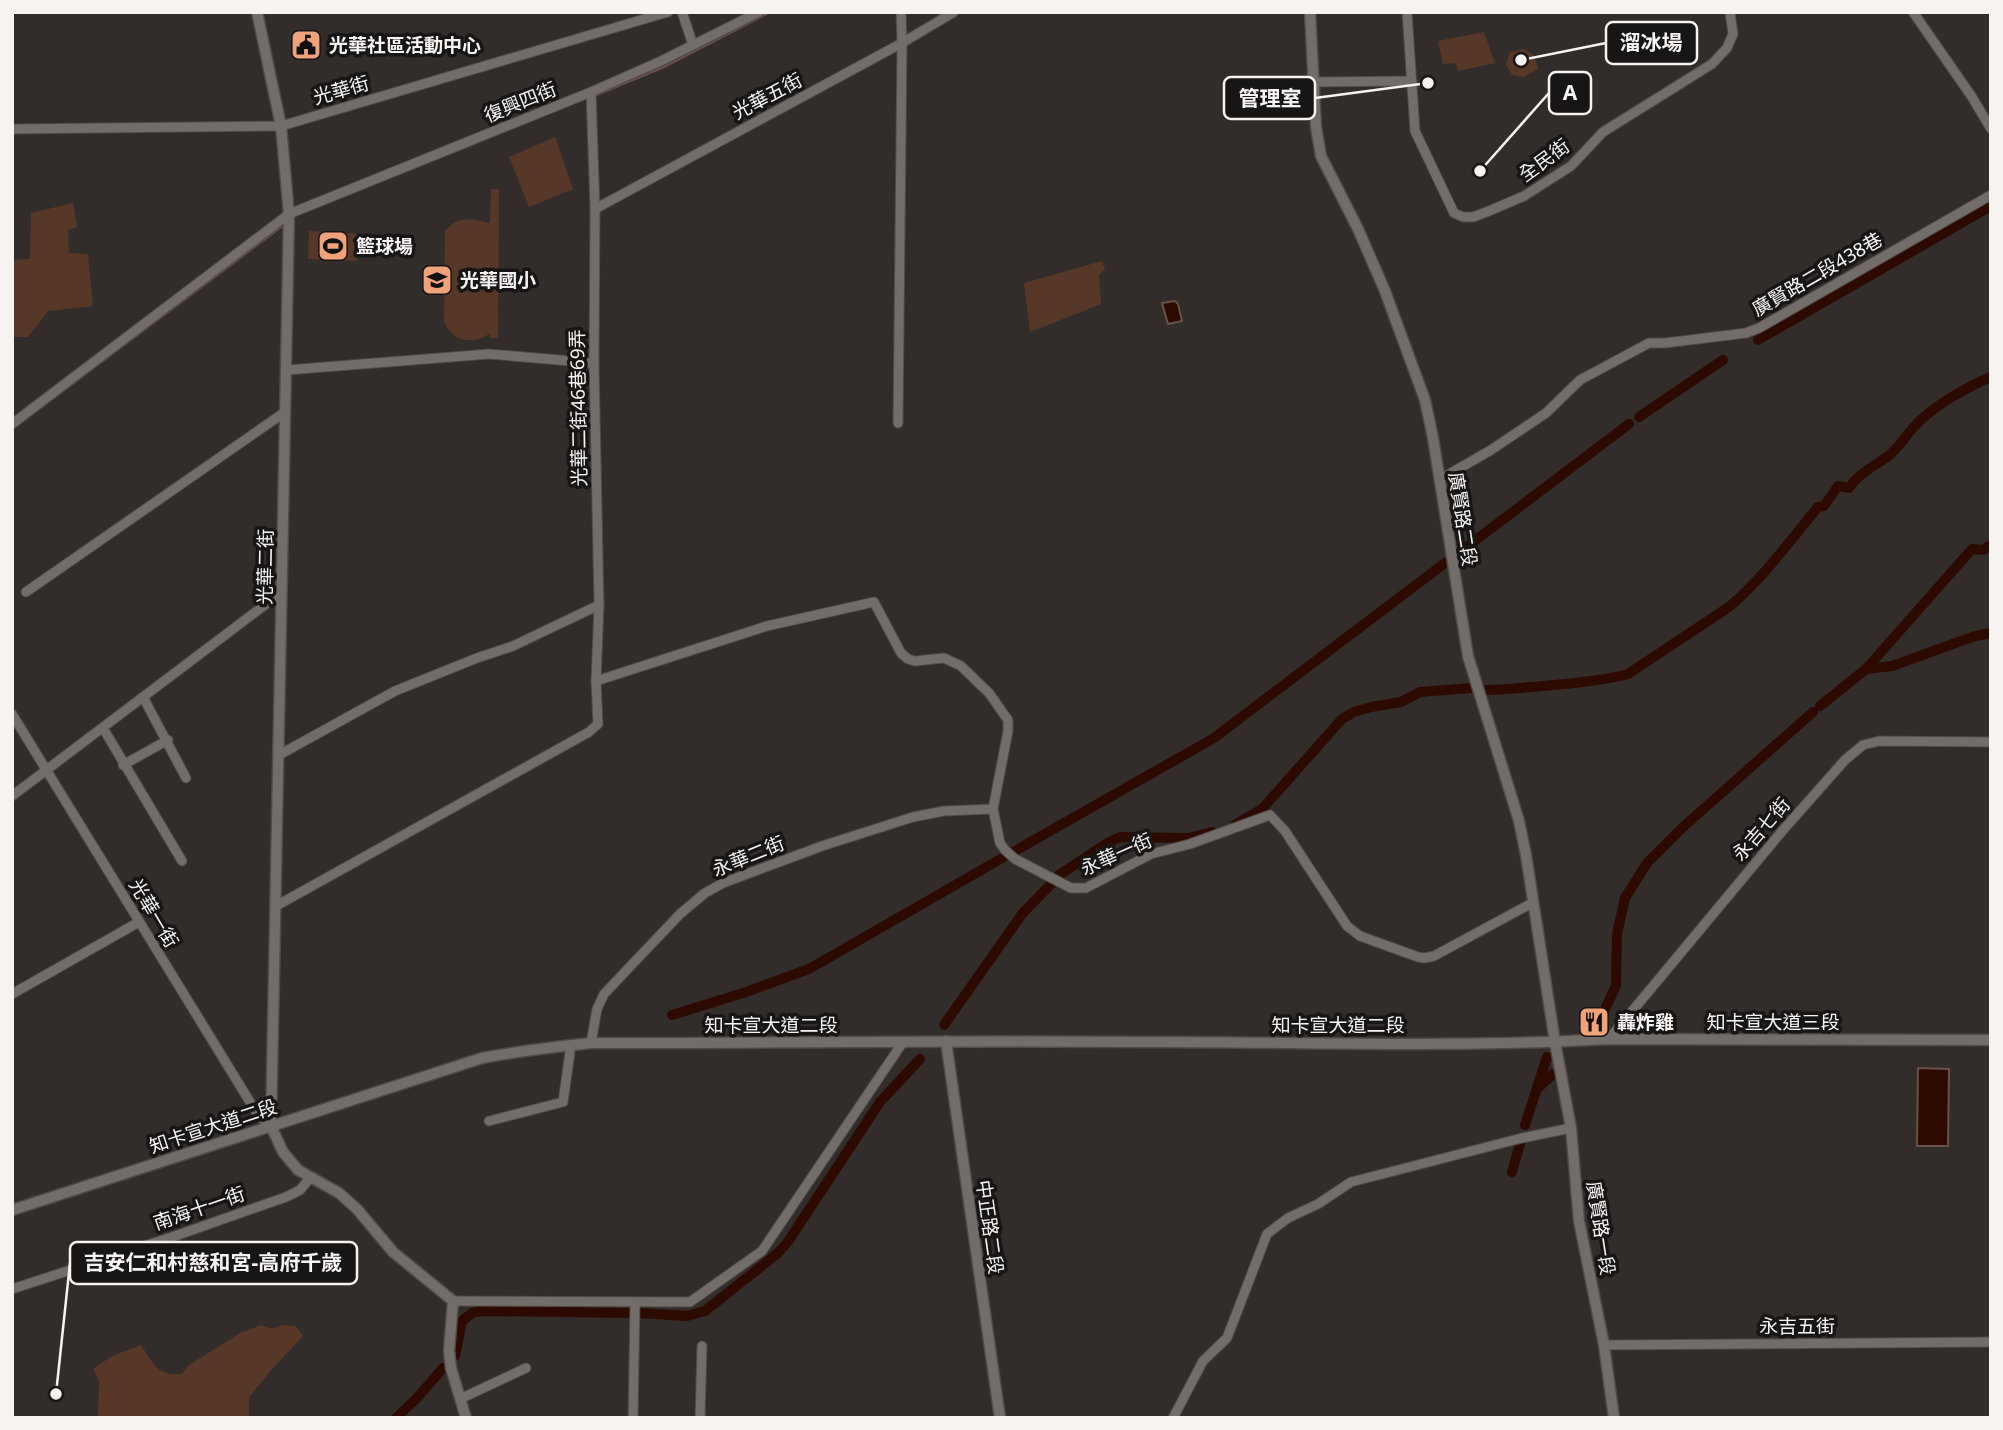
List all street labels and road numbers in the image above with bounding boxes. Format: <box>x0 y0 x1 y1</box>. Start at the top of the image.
street label: 光華五街 <box>727 67 807 125</box>
street label: 光華街 <box>310 70 372 110</box>
street label: 復興四街 <box>480 76 560 128</box>
street label: 全民街 <box>1513 133 1575 187</box>
street label: 廣賢路二段438巷 <box>1747 226 1887 322</box>
street label: 光華二街46巷69弄 <box>564 329 592 487</box>
street label: 廣賢路二段 <box>1443 470 1483 568</box>
street label: 光華二街 <box>251 529 279 605</box>
street label: 永吉七街 <box>1726 792 1796 866</box>
street label: 永華一街 <box>1076 827 1156 881</box>
street label: 永華二街 <box>708 830 788 882</box>
street label: 光華一街 <box>123 874 185 952</box>
street label: 知卡宣大道三段 <box>1706 1009 1840 1035</box>
street label: 知卡宣大道二段 <box>704 1012 838 1038</box>
street label: 知卡宣大道二段 <box>1271 1012 1405 1038</box>
street label: 知卡宣大道二段 <box>146 1093 280 1159</box>
street label: 中正路二段 <box>971 1178 1009 1276</box>
street label: 廣賢路一段 <box>1581 1179 1621 1277</box>
street label: 南海十一街 <box>150 1180 248 1236</box>
street label: 永吉五街 <box>1759 1313 1835 1339</box>

